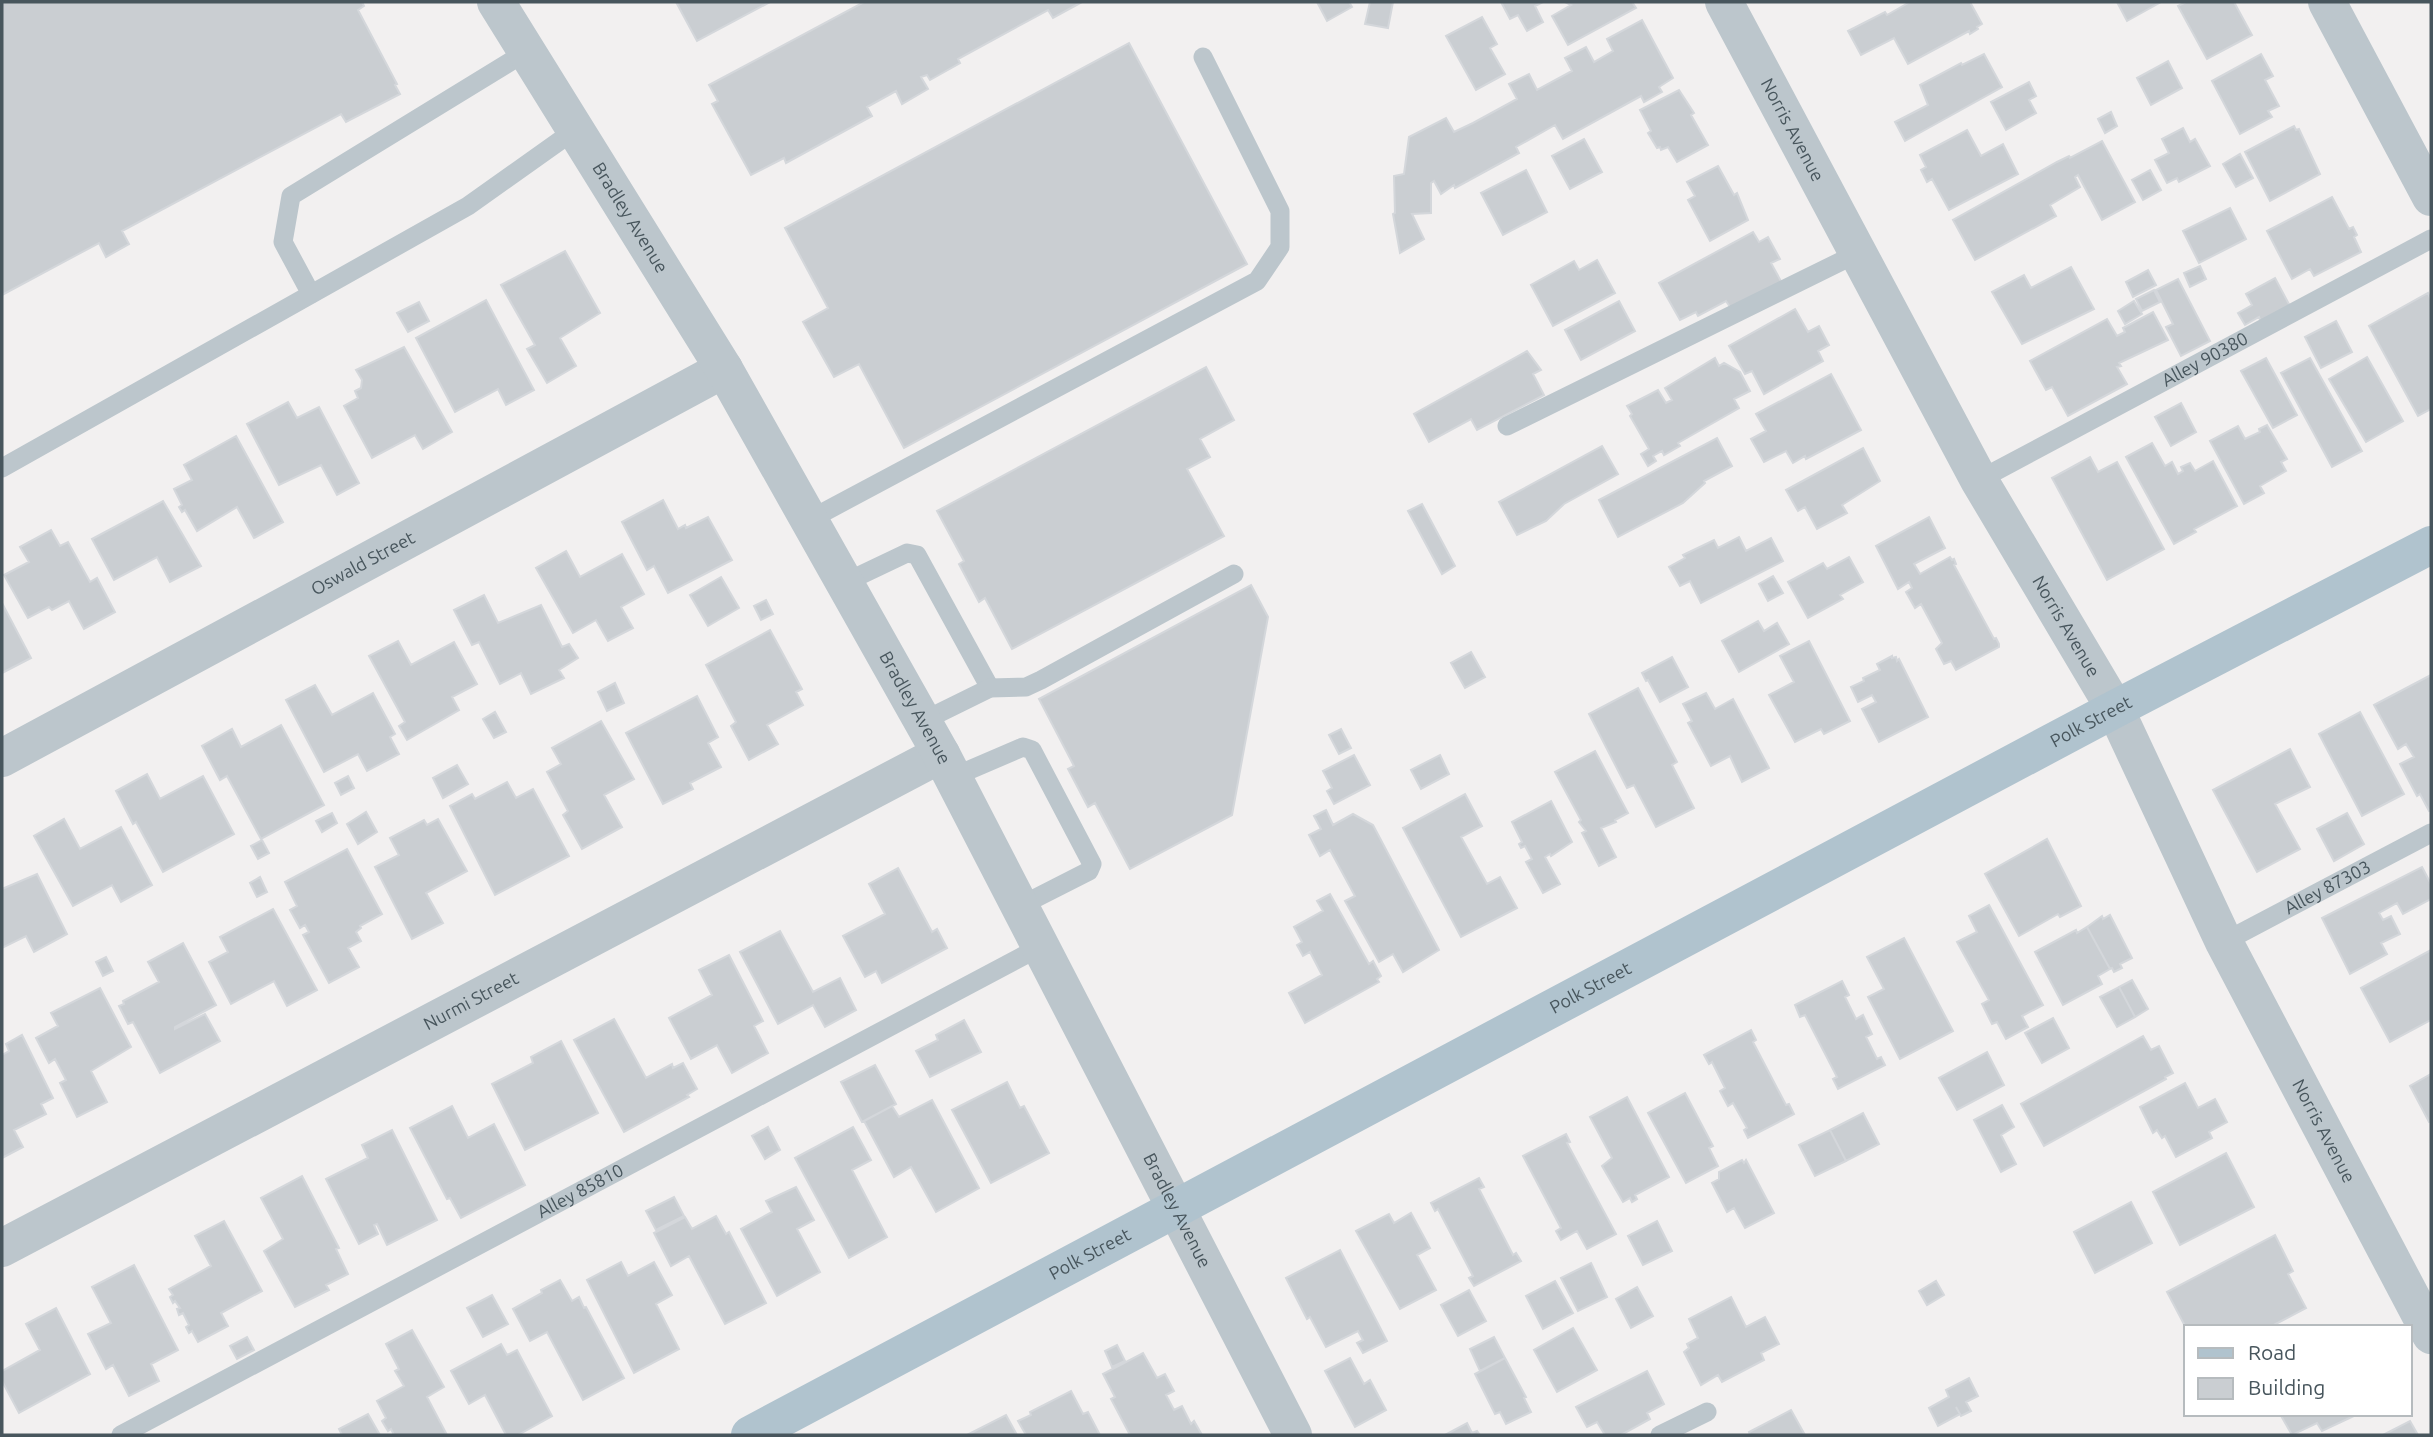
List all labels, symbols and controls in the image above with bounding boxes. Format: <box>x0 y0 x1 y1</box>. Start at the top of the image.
street label: Norris Avenue <box>1757 74 1829 184</box>
street label: Bradley Avenue <box>589 158 673 276</box>
street label: Alley 90380 <box>2158 328 2251 390</box>
street label: Oswald Street <box>307 527 418 599</box>
street label: Norris Avenue <box>2029 572 2104 680</box>
street label: Bradley Avenue <box>876 647 955 767</box>
street label: Polk Street <box>2047 691 2135 751</box>
street label: Alley 87303 <box>2281 856 2374 918</box>
street label: Polk Street <box>1546 957 1634 1017</box>
street label: Nurmi Street <box>420 967 521 1033</box>
street label: Norris Avenue <box>2289 1075 2360 1186</box>
street label: Bradley Avenue <box>1140 1150 1216 1271</box>
street label: Alley 85810 <box>533 1159 626 1221</box>
street label: Polk Street <box>1045 1224 1134 1283</box>
legend <box>2184 1325 2412 1416</box>
text: Road <box>2248 1340 2296 1364</box>
text: Building <box>2248 1375 2325 1399</box>

